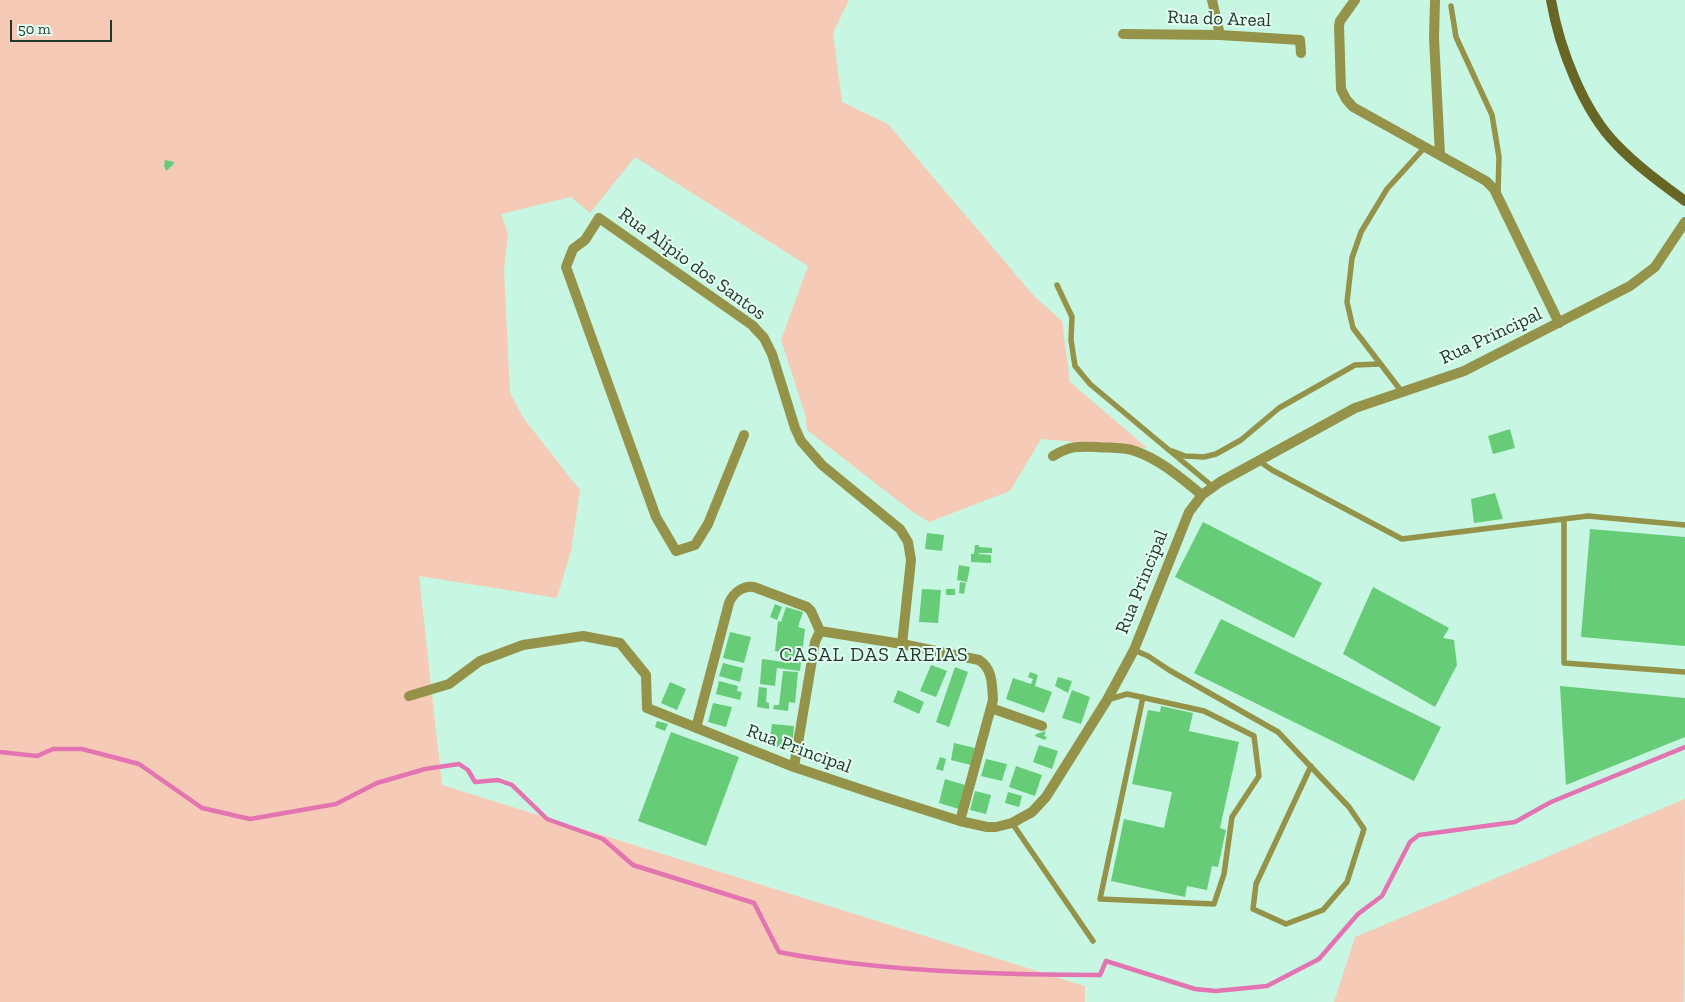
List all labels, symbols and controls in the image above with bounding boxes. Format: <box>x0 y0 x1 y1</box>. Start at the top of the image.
street label: Rua do Areal <box>1167 6 1271 32</box>
scale bar <box>12 10 115 42</box>
text: 50 m <box>18 20 51 38</box>
street label: Rua Alípio dos Santos <box>614 203 770 325</box>
street label: Rua Principal <box>1436 302 1546 370</box>
street label: Rua Principal <box>1111 527 1173 637</box>
district label: CASAL DAS AREIAS <box>777 643 971 667</box>
street label: Rua Principal <box>744 720 854 778</box>

